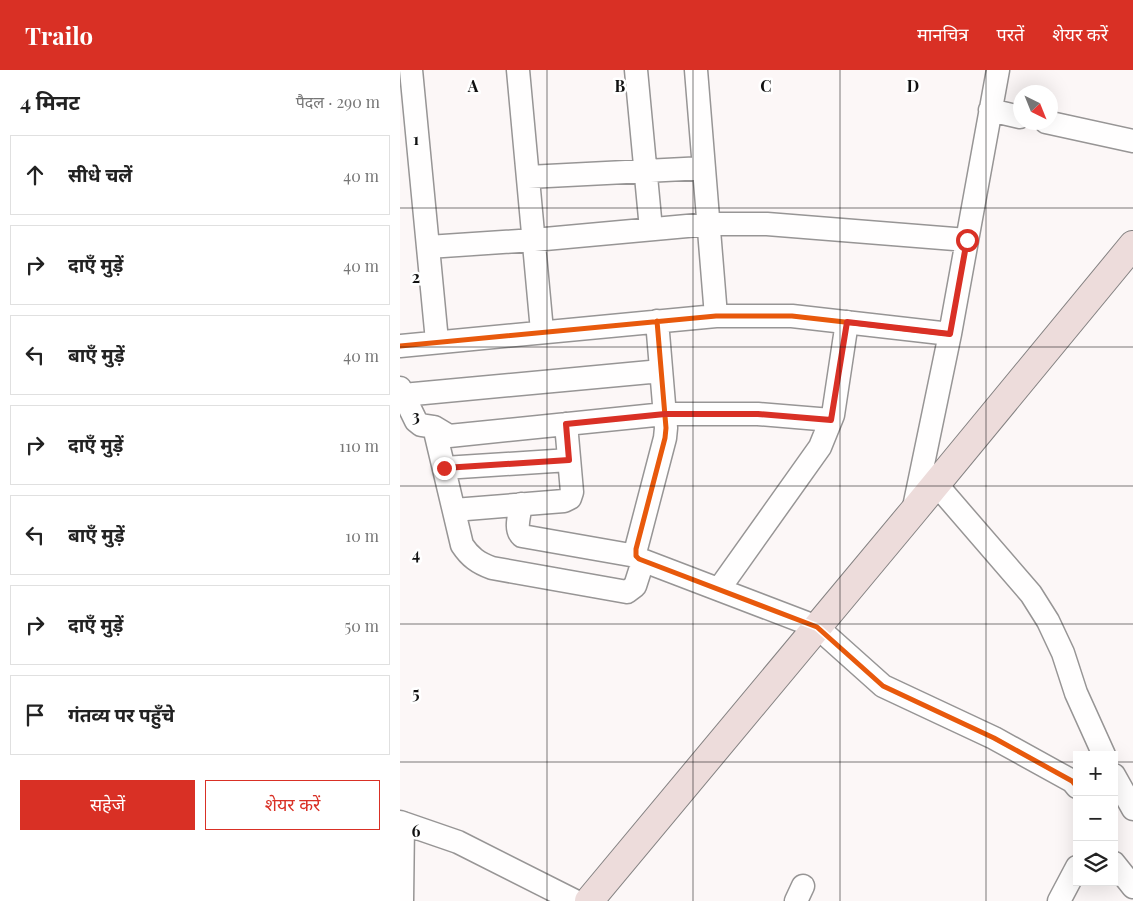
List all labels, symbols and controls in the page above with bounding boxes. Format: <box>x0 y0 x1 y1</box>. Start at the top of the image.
text: Trailo <box>25 19 93 51</box>
text: मानचित्र <box>917 22 968 46</box>
text: परतें <box>996 22 1024 46</box>
text: शेयर करें <box>1052 22 1108 46</box>
text: A <box>467 75 479 96</box>
text: B <box>615 75 626 96</box>
text: C <box>760 75 772 96</box>
text: D <box>907 75 919 96</box>
north arrow <box>1013 85 1058 130</box>
text: 4 मिनट <box>20 87 80 115</box>
text: पैदल · 290 m <box>296 91 380 112</box>
text: 1 <box>413 128 419 149</box>
icon: ahead <box>21 161 49 189</box>
text: सीधे चलें <box>68 161 132 187</box>
text: 40 m <box>343 165 379 186</box>
route start <box>956 229 979 252</box>
icon: right <box>21 251 49 279</box>
text: दाएँ मुड़ें <box>68 251 123 277</box>
text: 40 m <box>343 255 379 276</box>
text: 2 <box>412 266 420 287</box>
icon: left <box>21 341 49 369</box>
text: बाएँ मुड़ें <box>68 341 125 367</box>
text: 40 m <box>343 345 379 366</box>
text: 3 <box>412 405 420 426</box>
icon: right <box>21 431 49 459</box>
text: दाएँ मुड़ें <box>68 431 123 457</box>
text: 110 m <box>339 435 379 456</box>
route end <box>433 457 456 480</box>
icon: left <box>21 521 49 549</box>
text: बाएँ मुड़ें <box>68 521 125 547</box>
text: 10 m <box>345 525 379 546</box>
text: 4 <box>412 543 420 564</box>
icon: right <box>21 611 49 639</box>
text: दाएँ मुड़ें <box>68 611 123 637</box>
text: 50 m <box>345 615 379 636</box>
text: 5 <box>412 682 420 703</box>
icon: arrive <box>21 701 49 729</box>
text: गंतव्य पर पहुँचे <box>68 701 175 727</box>
map controls <box>1073 751 1118 886</box>
button: + <box>1073 751 1118 796</box>
button: सहेजें <box>20 780 195 830</box>
button: शेयर करें <box>205 780 380 830</box>
button: − <box>1073 796 1118 841</box>
text: 6 <box>412 820 421 841</box>
button: layers <box>1073 841 1118 886</box>

